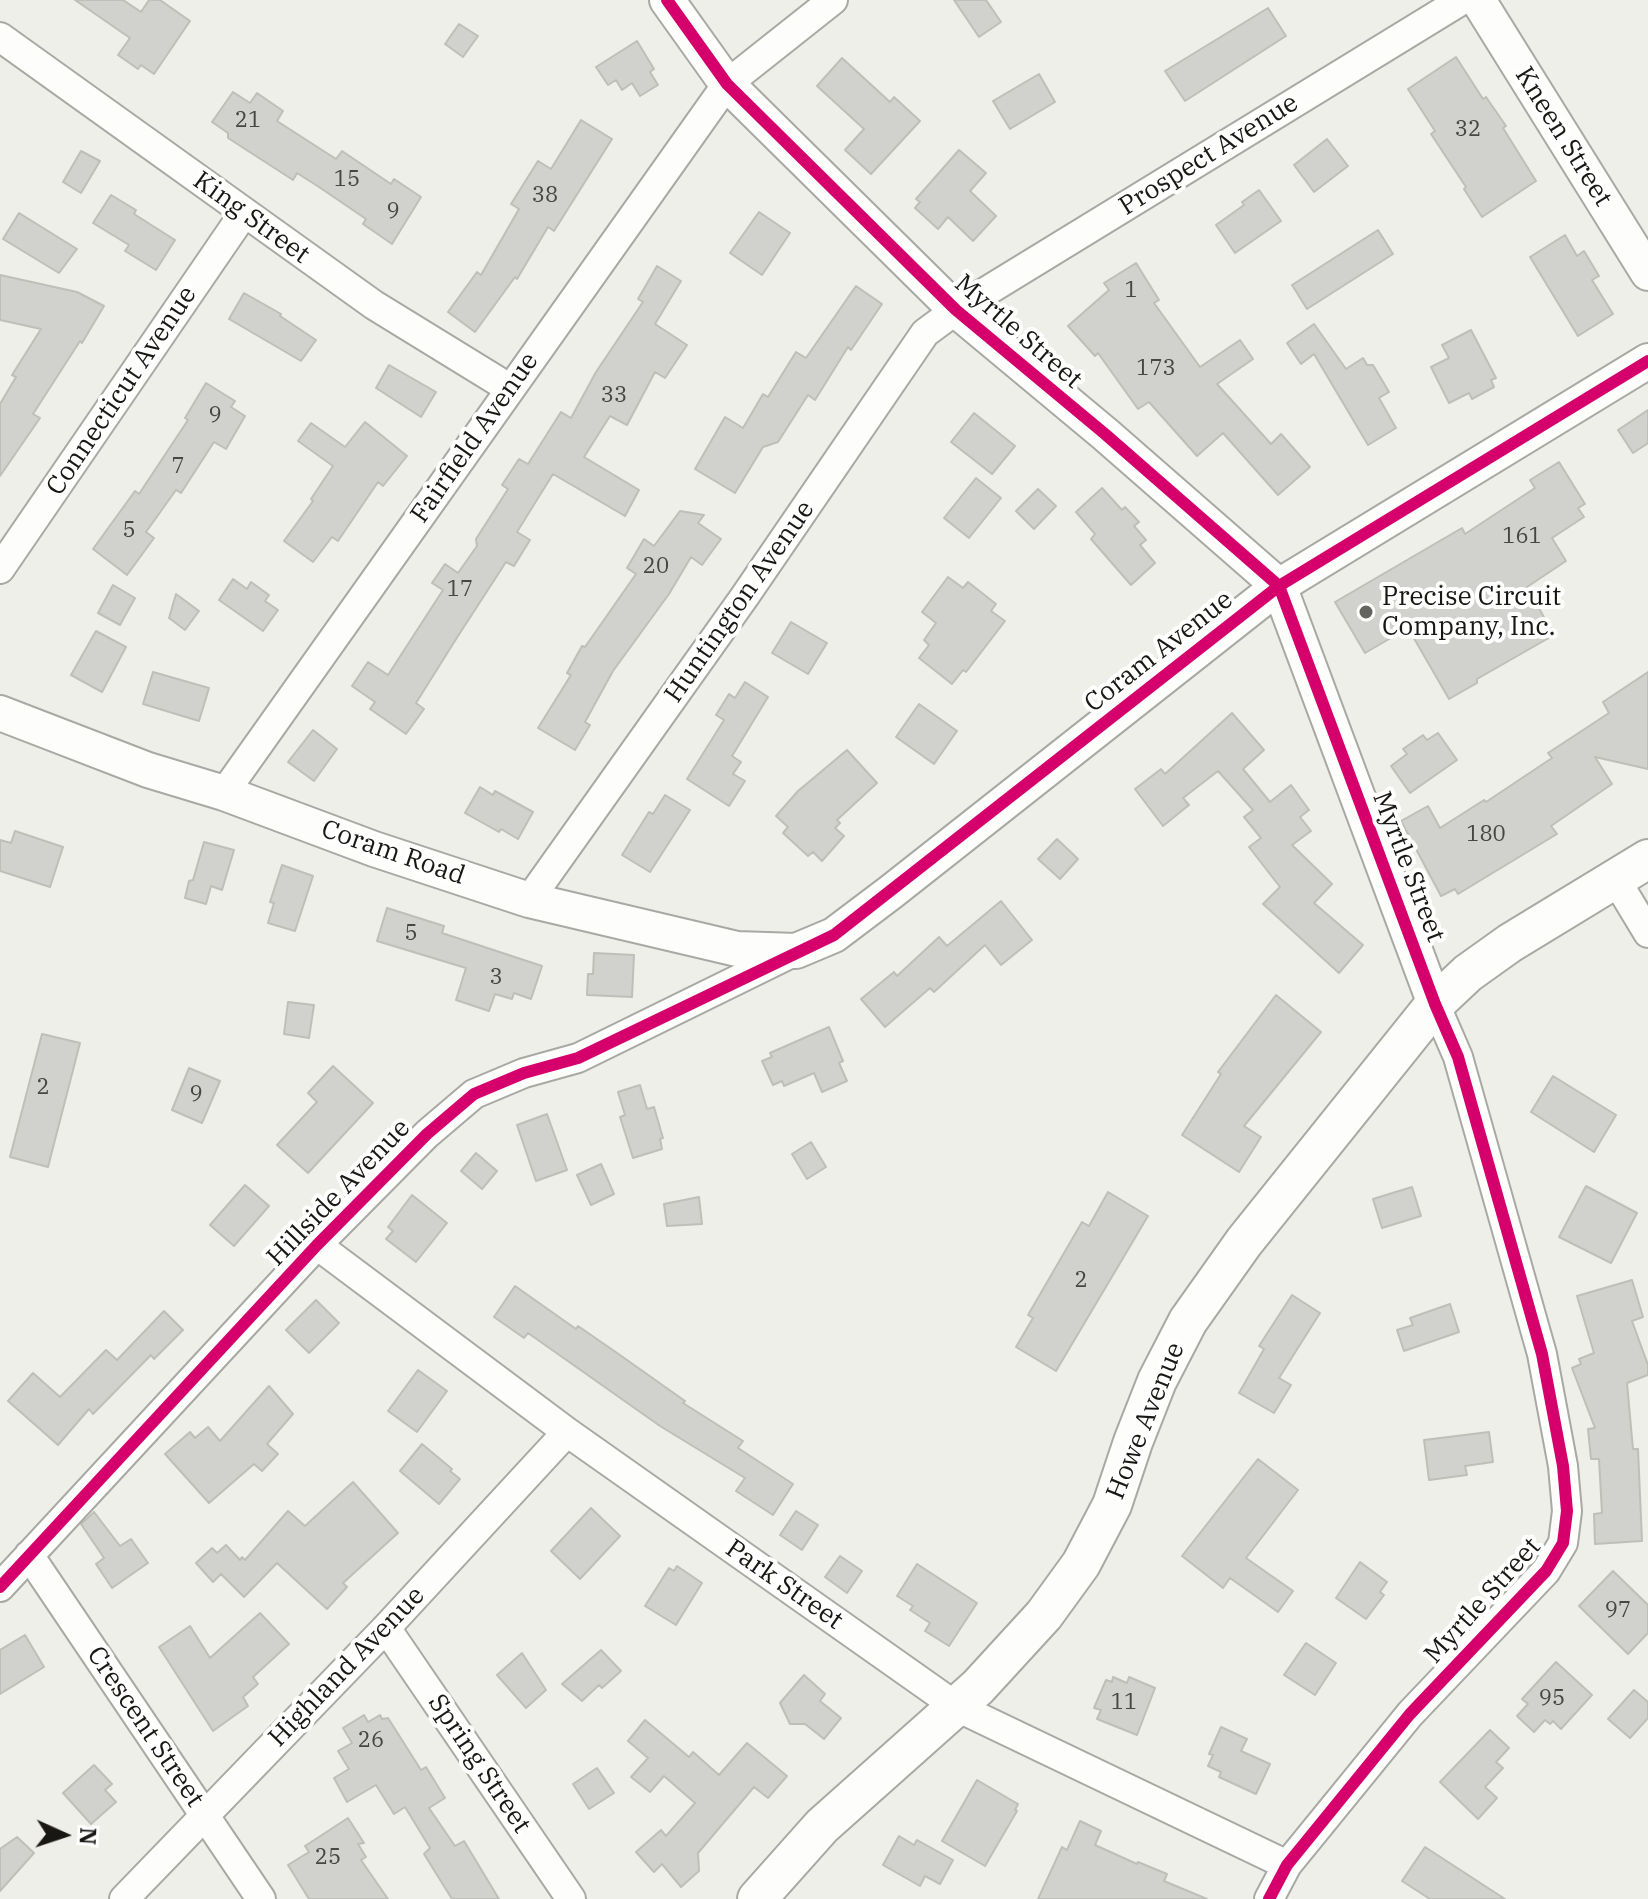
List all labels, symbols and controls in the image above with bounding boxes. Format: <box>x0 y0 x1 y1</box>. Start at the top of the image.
street label: Kneen Street <box>1508 62 1618 212</box>
street label: Prospect Avenue <box>1114 87 1304 223</box>
house number: 21 <box>235 108 261 134</box>
house number: 32 <box>1455 117 1481 143</box>
street label: King Street <box>187 165 315 271</box>
house number: 15 <box>334 167 360 193</box>
house number: 38 <box>532 183 558 209</box>
house number: 9 <box>386 199 400 225</box>
street label: Myrtle Street <box>948 268 1088 396</box>
house number: 1 <box>1124 278 1138 304</box>
street label: Connecticut Avenue <box>40 281 204 501</box>
street label: Fairfield Avenue <box>405 347 545 529</box>
house number: 173 <box>1136 356 1176 382</box>
house number: 33 <box>601 383 627 409</box>
house number: 9 <box>208 403 222 429</box>
house number: 7 <box>171 454 185 480</box>
street label: Huntington Avenue <box>659 495 821 709</box>
house number: 5 <box>122 518 136 544</box>
house number: 161 <box>1502 524 1542 550</box>
house number: 20 <box>643 554 669 580</box>
house number: 17 <box>447 577 473 603</box>
place label: Precise Circuit Company, Inc. <box>1382 581 1561 642</box>
street label: Coram Avenue <box>1079 585 1239 719</box>
marker: Precise Circuit Company, Inc. <box>1357 603 1375 621</box>
street label: Myrtle Street <box>1365 788 1451 946</box>
street label: Coram Road <box>317 814 469 892</box>
house number: 180 <box>1466 822 1506 848</box>
house number: 5 <box>404 921 418 947</box>
house number: 3 <box>489 965 503 991</box>
house number: 2 <box>36 1075 50 1101</box>
house number: 9 <box>189 1082 203 1108</box>
street label: Hillside Avenue <box>261 1113 417 1273</box>
house number: 2 <box>1074 1268 1088 1294</box>
street label: Howe Avenue <box>1100 1338 1192 1504</box>
street label: Myrtle Street <box>1418 1532 1548 1670</box>
street label: Park Street <box>719 1533 849 1637</box>
street label: Highland Avenue <box>263 1580 431 1754</box>
house number: 97 <box>1605 1598 1631 1624</box>
street label: Crescent Street <box>80 1641 210 1813</box>
house number: 95 <box>1539 1686 1565 1712</box>
street label: Spring Street <box>421 1689 537 1839</box>
house number: 11 <box>1111 1690 1137 1716</box>
house number: 26 <box>358 1728 384 1754</box>
north arrow <box>24 1795 104 1875</box>
text: N <box>74 1827 103 1846</box>
house number: 25 <box>315 1845 341 1871</box>

